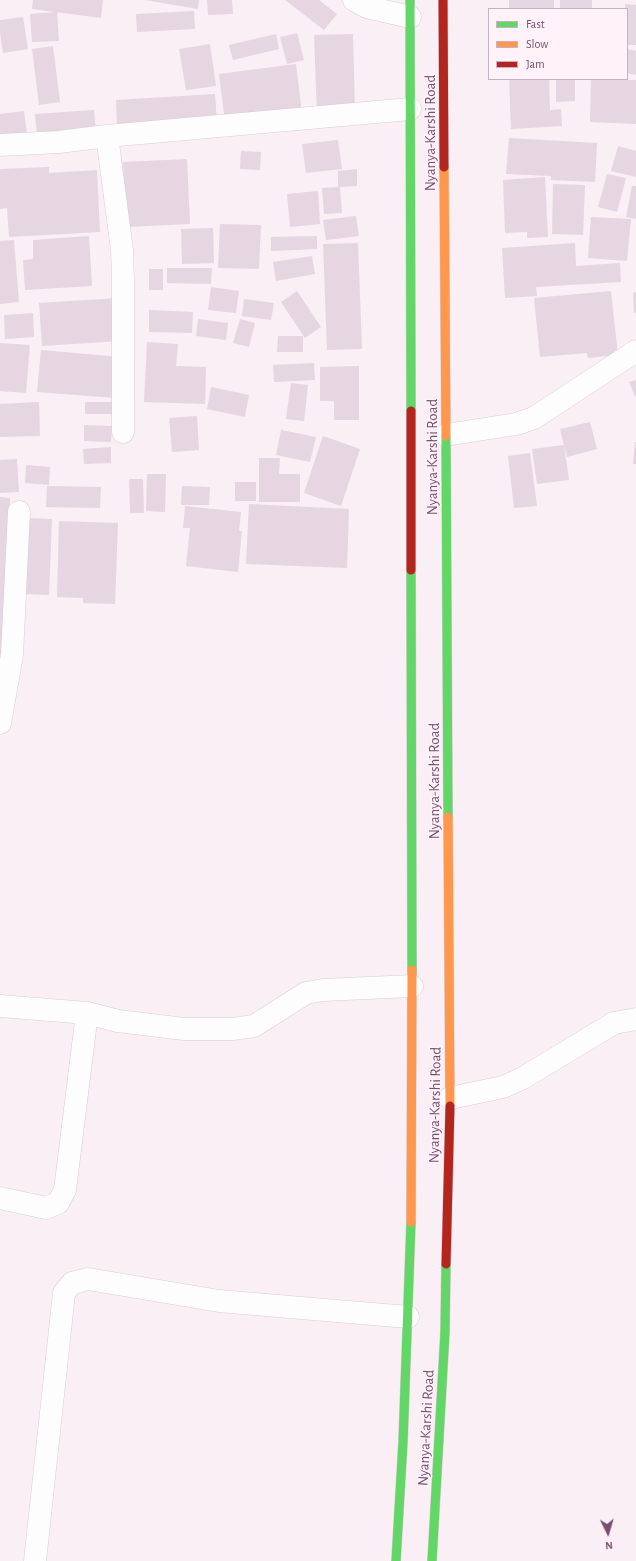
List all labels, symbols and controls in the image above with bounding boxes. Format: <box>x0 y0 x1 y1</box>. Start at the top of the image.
legend <box>488 8 628 80</box>
text: Fast <box>526 18 545 30</box>
text: Slow <box>526 38 548 50</box>
text: Jam <box>526 58 545 70</box>
street label: Nyanya-Karshi Road <box>421 75 439 191</box>
street label: Nyanya-Karshi Road <box>423 399 441 515</box>
street label: Nyanya-Karshi Road <box>425 723 443 839</box>
street label: Nyanya-Karshi Road <box>425 1047 445 1163</box>
street label: Nyanya-Karshi Road <box>414 1369 438 1487</box>
north arrow <box>588 1513 628 1553</box>
text: N <box>605 1540 613 1551</box>

